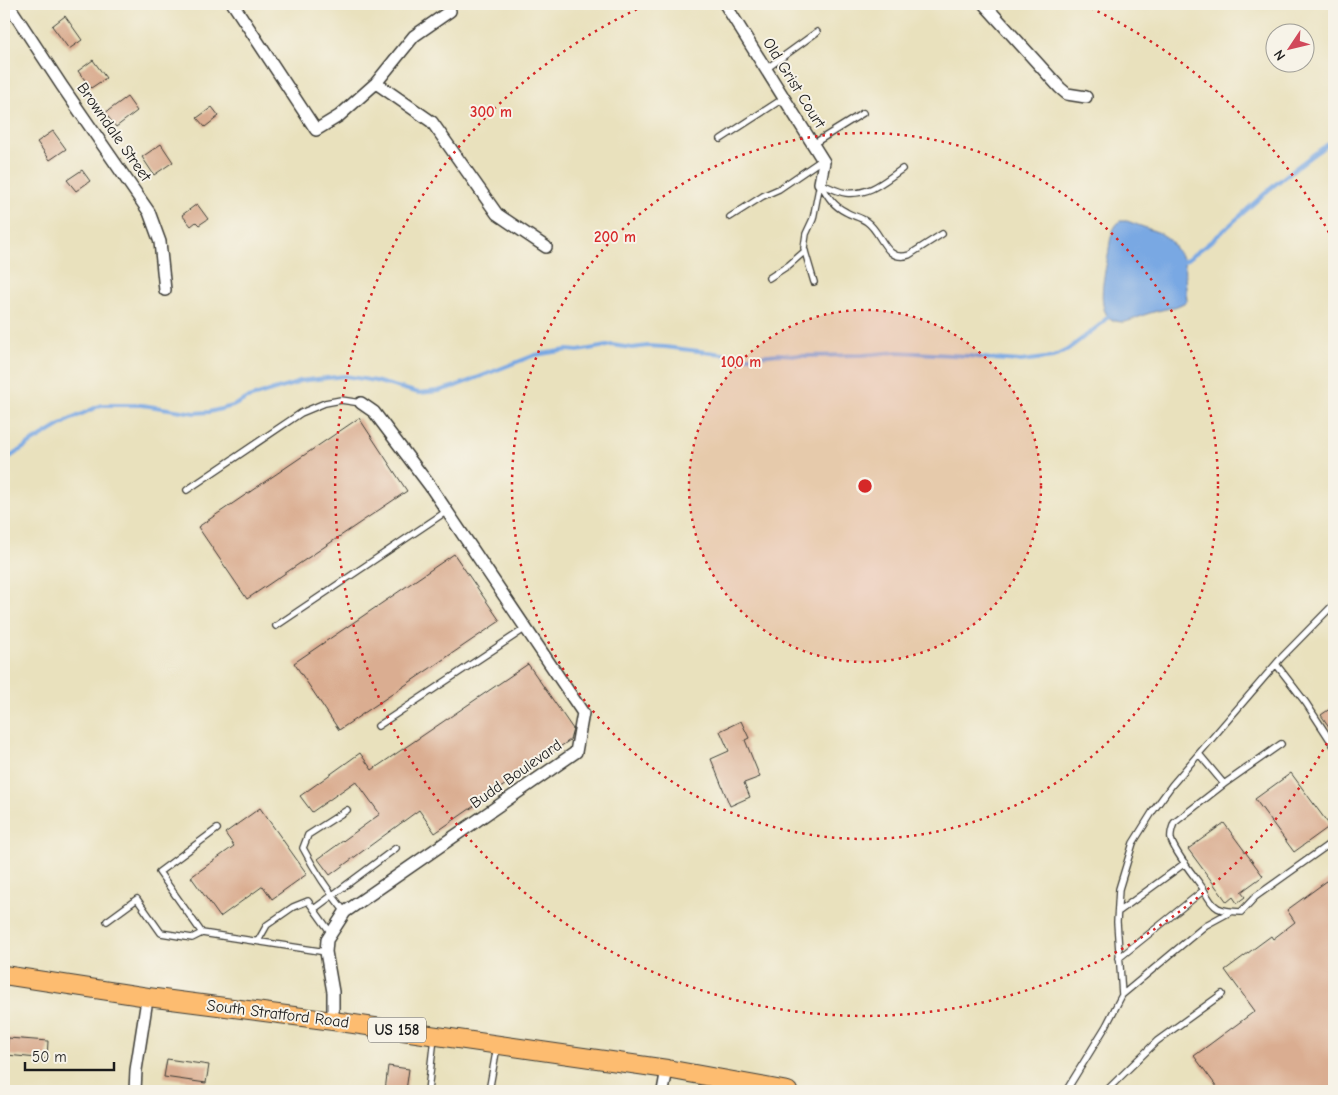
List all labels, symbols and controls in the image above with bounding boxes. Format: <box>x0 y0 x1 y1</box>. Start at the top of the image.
north arrow <box>1266 22 1316 72</box>
street label: Old Grist Court <box>759 35 829 132</box>
text: N <box>1270 47 1289 64</box>
street label: Browndale Street <box>73 79 155 185</box>
text: 300 m <box>470 103 512 121</box>
text: 200 m <box>594 228 636 246</box>
text: 100 m <box>721 353 761 371</box>
centre of rings <box>856 477 874 495</box>
street label: Budd Boulevard <box>467 736 565 812</box>
street label: South Stratford Road <box>206 996 350 1032</box>
road number: US 158 <box>368 1018 426 1042</box>
scale bar <box>25 1040 114 1072</box>
text: 50 m <box>32 1048 67 1066</box>

